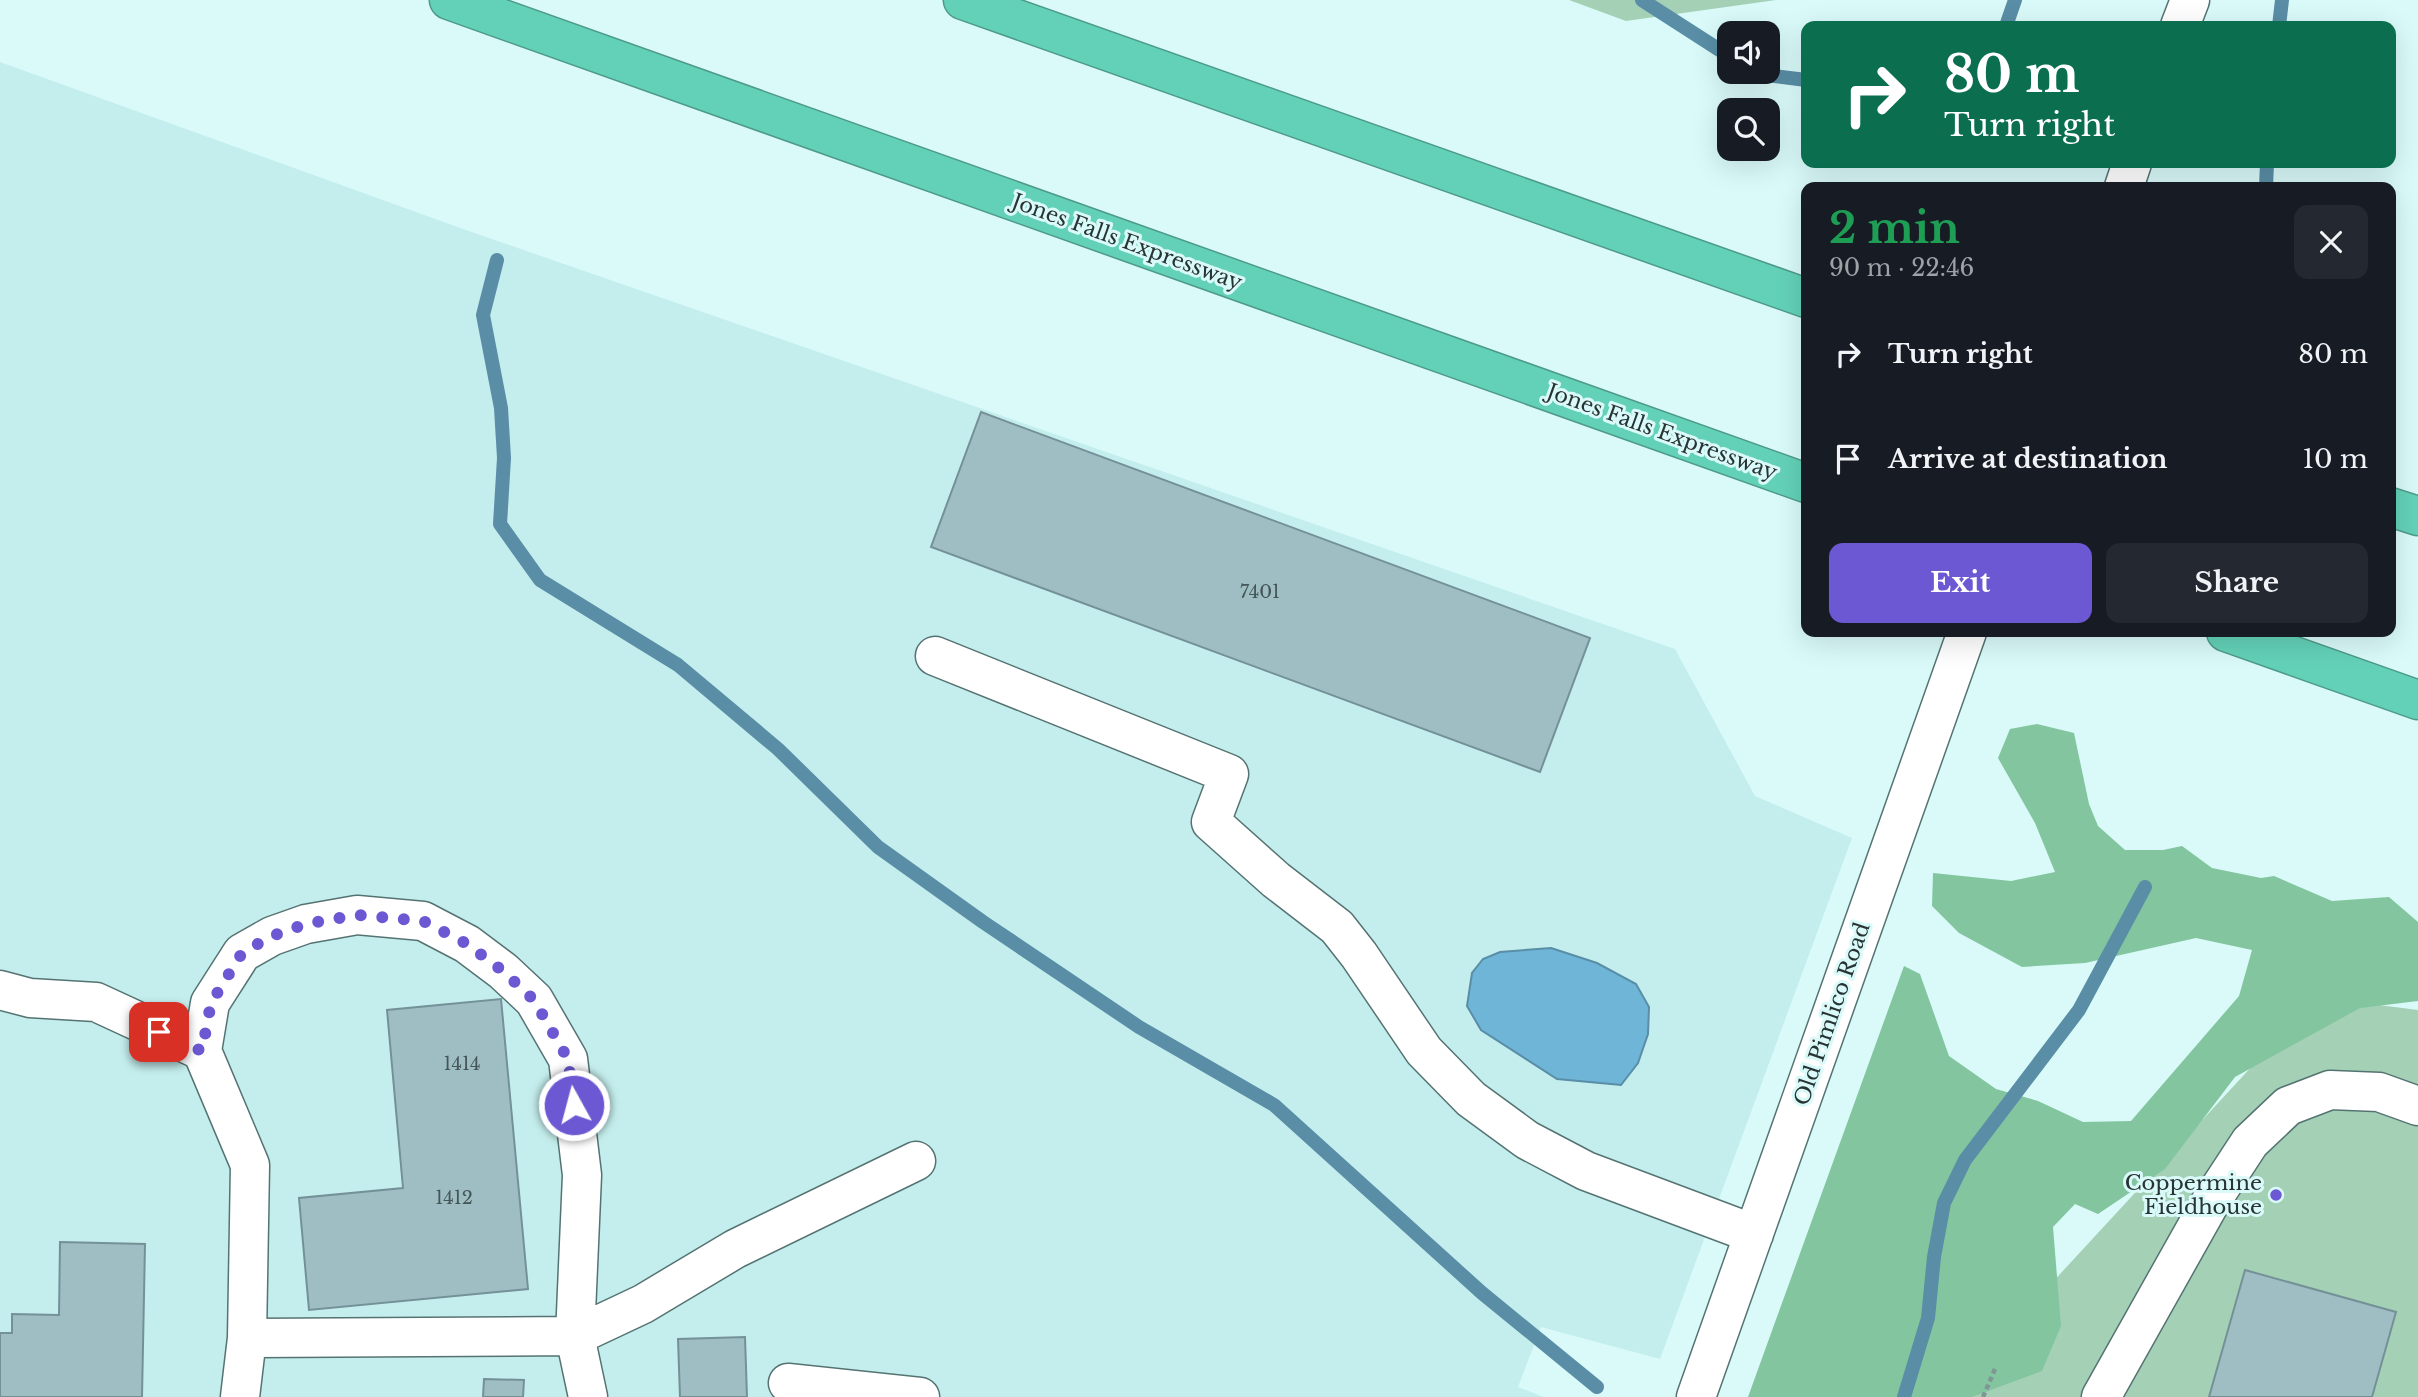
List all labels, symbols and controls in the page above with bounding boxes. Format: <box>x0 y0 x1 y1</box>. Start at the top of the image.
map controls <box>1717 21 1780 161</box>
button: sound <box>1717 21 1780 84</box>
text: 80 m <box>1944 44 2079 105</box>
icon: right <box>1829 49 1920 140</box>
button: search <box>1717 98 1780 161</box>
text: Turn right <box>1944 105 2115 145</box>
street label: Jones Falls Expressway <box>1006 187 1246 296</box>
text: 2 min <box>1829 202 1960 254</box>
button: close <box>2294 205 2368 279</box>
text: 90 m · 22:46 <box>1829 254 1974 282</box>
icon: right <box>1829 335 1867 373</box>
text: Turn right <box>1888 338 2033 370</box>
text: 80 m <box>2298 338 2368 370</box>
street label: Jones Falls Expressway <box>1541 377 1781 486</box>
icon: arrive <box>1829 440 1867 478</box>
text: Arrive at destination <box>1888 443 2168 475</box>
text: 10 m <box>2302 443 2368 475</box>
button: Exit <box>1829 543 2092 623</box>
button: Share <box>2106 543 2368 623</box>
house number: 7401 <box>1240 581 1280 603</box>
street label: Old Pimlico Road <box>1789 919 1875 1109</box>
pin <box>129 1002 189 1062</box>
icon: arrive <box>140 1013 178 1051</box>
house number: 1414 <box>443 1053 481 1075</box>
position arrow <box>537 1068 611 1142</box>
place label: Coppermine Fieldhouse <box>2125 1170 2262 1220</box>
house number: 1412 <box>435 1187 473 1209</box>
marker: Coppermine Fieldhouse <box>2268 1187 2284 1203</box>

